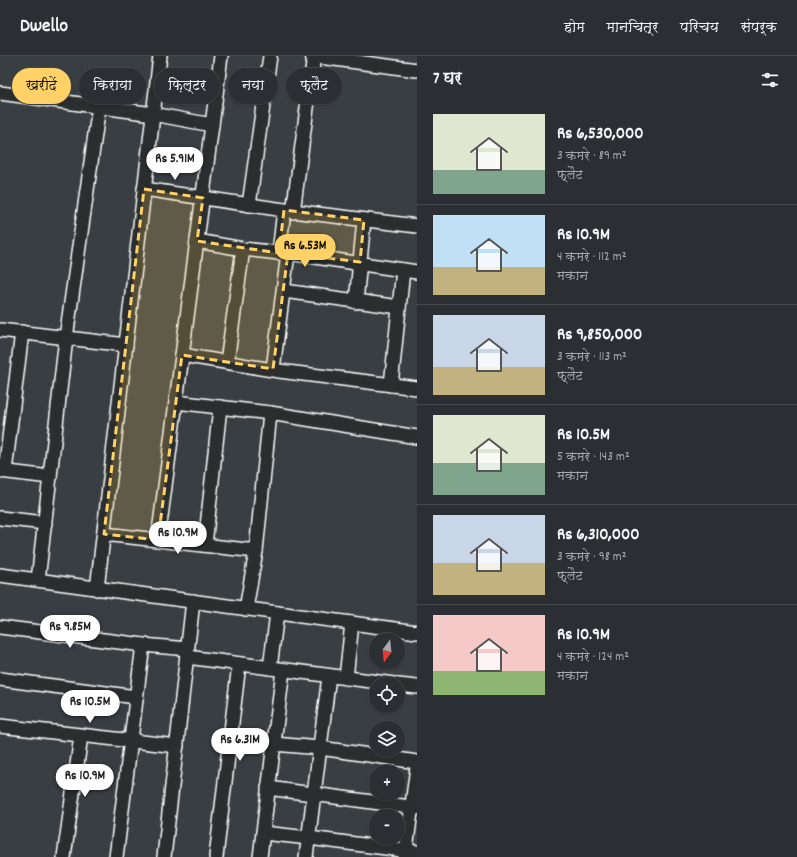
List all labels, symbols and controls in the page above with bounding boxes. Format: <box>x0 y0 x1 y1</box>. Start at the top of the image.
text: Dwello <box>20 14 68 41</box>
text: होम <box>564 18 585 38</box>
text: मानचित्र <box>607 18 658 38</box>
text: परिचय <box>680 18 719 38</box>
text: संपर्क <box>741 18 777 38</box>
chip: खरीदें <box>12 68 71 104</box>
chip: किराया <box>79 68 146 104</box>
chip: फ़िल्टर <box>154 68 220 104</box>
chip: नया <box>228 68 278 104</box>
chip: फ़्लैट <box>286 68 342 104</box>
text: 7 घर <box>433 68 462 92</box>
icon: filters <box>759 69 781 91</box>
text: Rs 6,530,000 <box>557 123 644 147</box>
icon: home <box>465 130 513 178</box>
pin: Rs 5.91M <box>134 147 216 181</box>
text: 3 कमरे · 89 m² <box>557 147 627 166</box>
text: Rs 5.91M <box>155 150 195 169</box>
text: फ़्लैट <box>557 166 583 185</box>
text: Rs 10.9M <box>557 224 610 248</box>
icon: home <box>465 231 513 279</box>
pin: Rs 6.53M <box>264 234 346 268</box>
text: Rs 6.53M <box>284 237 326 256</box>
text: 4 कमरे · 112 m² <box>557 248 626 267</box>
text: मकान <box>557 267 588 286</box>
text: Rs 9,850,000 <box>557 324 642 348</box>
icon: home <box>465 331 513 379</box>
text: 3 कमरे · 113 m² <box>557 348 627 367</box>
text: फ़्लैट <box>557 367 583 386</box>
text: Rs 10.5M <box>557 424 610 448</box>
icon: home <box>465 431 513 479</box>
text: 5 कमरे · 143 m² <box>557 448 630 467</box>
text: मकान <box>557 467 588 486</box>
pin: Rs 10.9M <box>137 521 219 555</box>
text: Rs 10.9M <box>158 524 198 543</box>
text: Rs 6,310,000 <box>557 524 639 548</box>
icon: home <box>465 531 513 579</box>
text: 3 कमरे · 98 m² <box>557 548 627 567</box>
text: फ़्लैट <box>557 567 583 586</box>
pin: Rs 9.85M <box>29 615 111 649</box>
text: Rs 9.85M <box>49 618 91 637</box>
text: Rs 10.9M <box>557 624 610 648</box>
icon: home <box>465 631 513 679</box>
north arrow <box>369 633 405 669</box>
map controls <box>369 633 405 845</box>
text: 4 कमरे · 124 m² <box>557 648 629 667</box>
text: मकान <box>557 667 588 686</box>
button: locate <box>369 677 405 713</box>
pin: Rs 10.5M <box>49 690 131 724</box>
text: Rs 10.5M <box>70 693 110 712</box>
button: layers <box>369 721 405 757</box>
pin: Rs 6.31M <box>199 728 281 762</box>
text: Rs 6.31M <box>220 731 260 750</box>
pin: Rs 10.9M <box>44 764 126 798</box>
button: + <box>369 765 405 801</box>
text: Rs 10.9M <box>65 767 105 786</box>
button: − <box>369 809 405 845</box>

